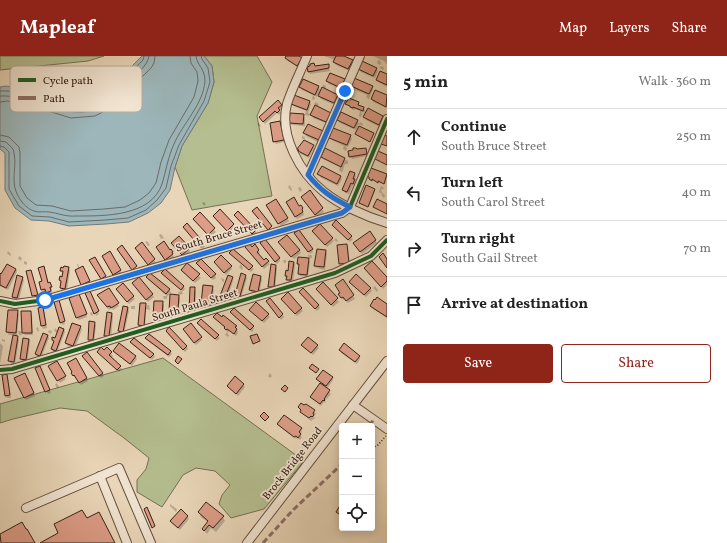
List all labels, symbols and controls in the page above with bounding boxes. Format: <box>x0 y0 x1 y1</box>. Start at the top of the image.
text: Mapleaf <box>20 15 95 41</box>
text: Map <box>559 19 587 38</box>
text: Layers <box>609 19 649 38</box>
text: Share <box>671 19 707 38</box>
legend <box>10 66 142 112</box>
text: 5 min <box>403 71 448 94</box>
text: Walk · 360 m <box>639 73 711 91</box>
text: Cycle path <box>43 74 93 89</box>
route end <box>336 82 354 100</box>
text: Path <box>43 92 66 107</box>
text: Continue <box>441 117 506 138</box>
icon: ahead <box>403 126 425 148</box>
text: 250 m <box>676 128 711 146</box>
text: South Bruce Street <box>441 138 547 156</box>
text: Turn left <box>441 173 503 194</box>
icon: left <box>403 182 425 204</box>
text: 40 m <box>682 184 711 202</box>
text: South Carol Street <box>441 194 545 212</box>
street label: South Bruce Street <box>174 217 264 257</box>
text: Turn right <box>441 229 515 250</box>
icon: right <box>403 238 425 260</box>
text: 70 m <box>683 240 711 258</box>
text: South Gail Street <box>441 250 538 268</box>
street label: South Paula Street <box>150 286 240 326</box>
route start <box>36 291 54 309</box>
icon: arrive <box>403 294 425 316</box>
text: Arrive at destination <box>441 294 588 315</box>
button: Save <box>403 344 553 383</box>
button: Share <box>561 344 711 383</box>
map controls <box>339 423 375 531</box>
button: + <box>339 423 375 459</box>
street label: Brock Bridge Road <box>260 424 326 504</box>
button: − <box>339 459 375 495</box>
button: locate <box>339 495 375 531</box>

